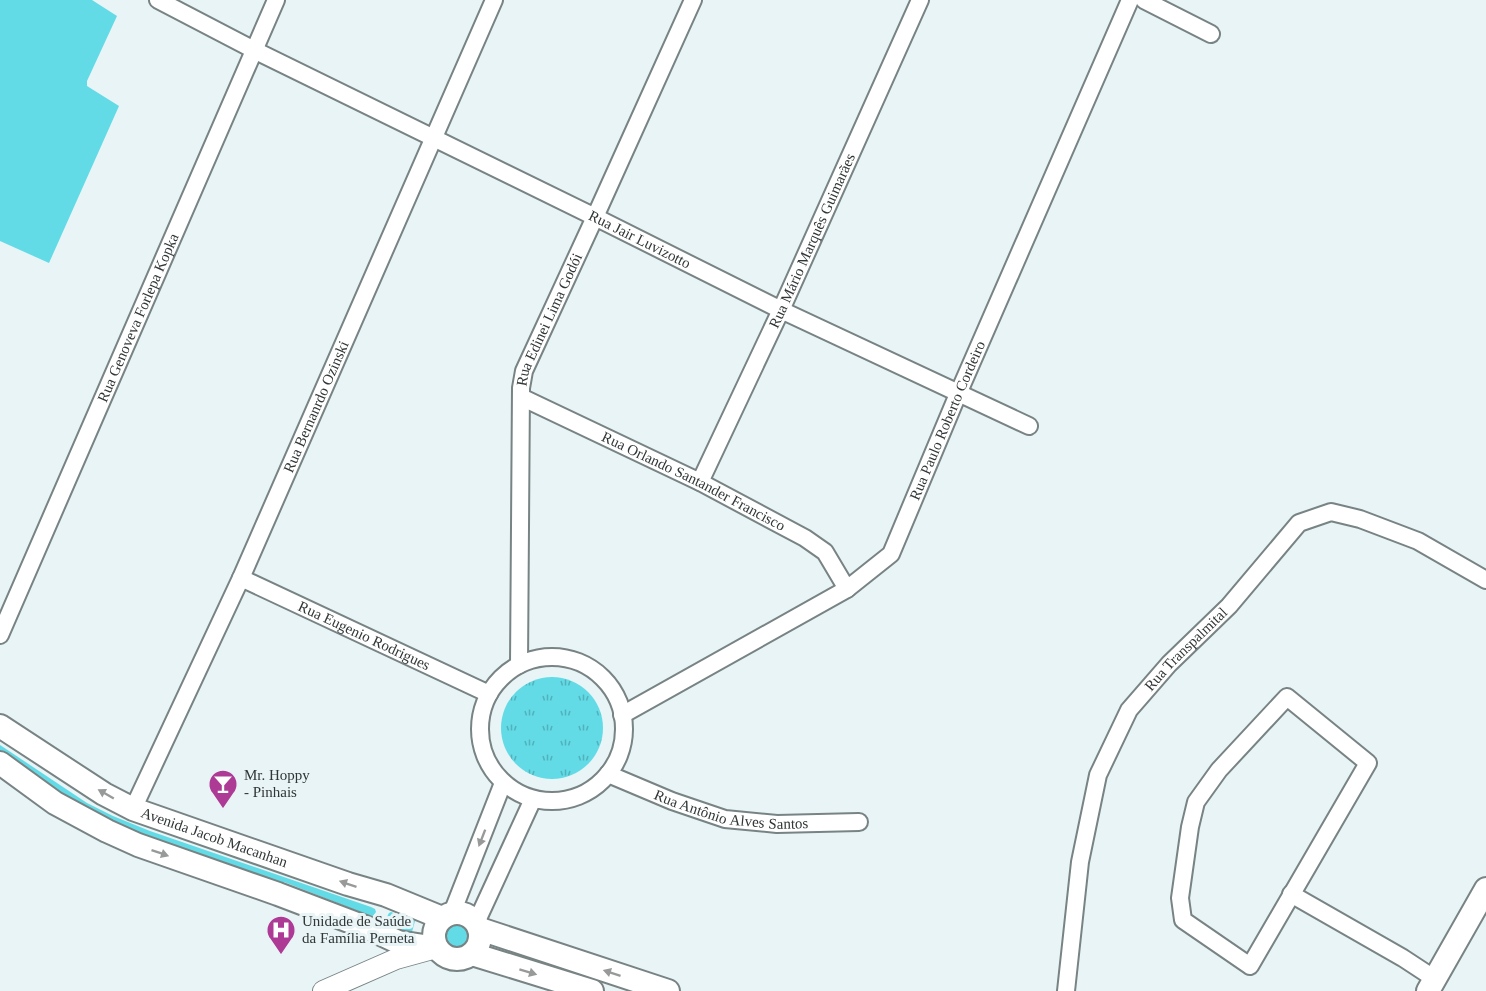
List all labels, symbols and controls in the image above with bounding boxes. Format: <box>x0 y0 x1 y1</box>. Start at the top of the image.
street label: Rua Mário Marquês Guimarães <box>766 151 858 331</box>
street label: Rua Jair Luvizotto <box>586 207 693 272</box>
street label: Rua Genoveva Forlepa Kopka <box>94 231 182 404</box>
street label: Rua Edinei Lima Godói <box>513 251 585 387</box>
street label: Rua Paulo Roberto Cordeiro <box>906 338 988 502</box>
street label: Rua Bernanrdo Ozinski <box>280 339 352 475</box>
street label: Rua Orlando Santander Francisco <box>599 429 788 534</box>
street label: Rua Eugenio Rodrigues <box>296 598 433 673</box>
street label: Rua Transpalmital <box>1141 604 1230 694</box>
place label: Mr. Hoppy - Pinhais <box>244 767 310 800</box>
bar icon: Mr. Hoppy - Pinhais <box>207 768 239 810</box>
street label: Rua Antônio Alves Santos <box>652 786 809 832</box>
one-way arrow <box>97 789 114 799</box>
street label: Avenida Jacob Macanhan <box>139 804 290 870</box>
one-way arrow <box>477 829 487 847</box>
one-way arrow <box>151 849 169 859</box>
one-way arrow <box>339 878 357 888</box>
place label: Unidade de Saúde da Família Perneta <box>302 913 415 946</box>
hospital icon: Unidade de Saúde da Família Perneta <box>265 914 297 956</box>
one-way arrow <box>603 967 621 977</box>
one-way arrow <box>519 968 537 977</box>

